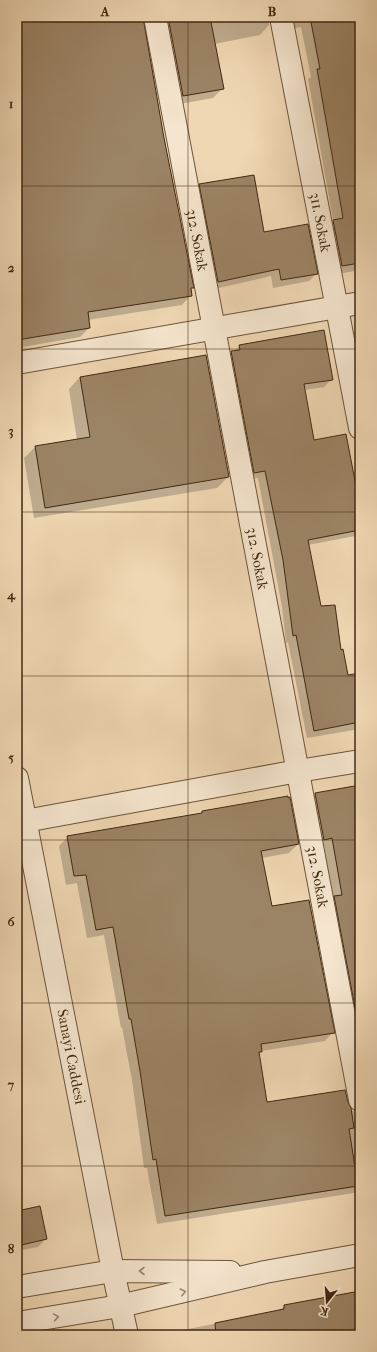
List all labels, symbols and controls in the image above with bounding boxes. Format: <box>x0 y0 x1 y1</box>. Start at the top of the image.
text: A <box>100 4 110 19</box>
text: B <box>268 4 277 19</box>
text: 1 <box>9 96 14 111</box>
street label: 311. Sokak <box>306 191 335 254</box>
street label: 312. Sokak <box>183 207 212 273</box>
text: 2 <box>8 260 15 275</box>
text: 3 <box>8 423 14 439</box>
street label: 312. Sokak <box>243 526 272 591</box>
text: 4 <box>6 587 16 603</box>
text: 5 <box>8 750 14 765</box>
street label: 312. Sokak <box>303 844 332 910</box>
text: 6 <box>7 914 15 929</box>
street label: Sanayi Caddesi <box>53 1008 89 1106</box>
text: 7 <box>7 1077 15 1092</box>
text: 8 <box>8 1241 15 1256</box>
one-way arrow <box>139 1267 145 1275</box>
north arrow <box>307 1282 347 1322</box>
one-way arrow <box>180 1288 186 1296</box>
text: K <box>318 1303 330 1318</box>
one-way arrow <box>52 1313 59 1322</box>

